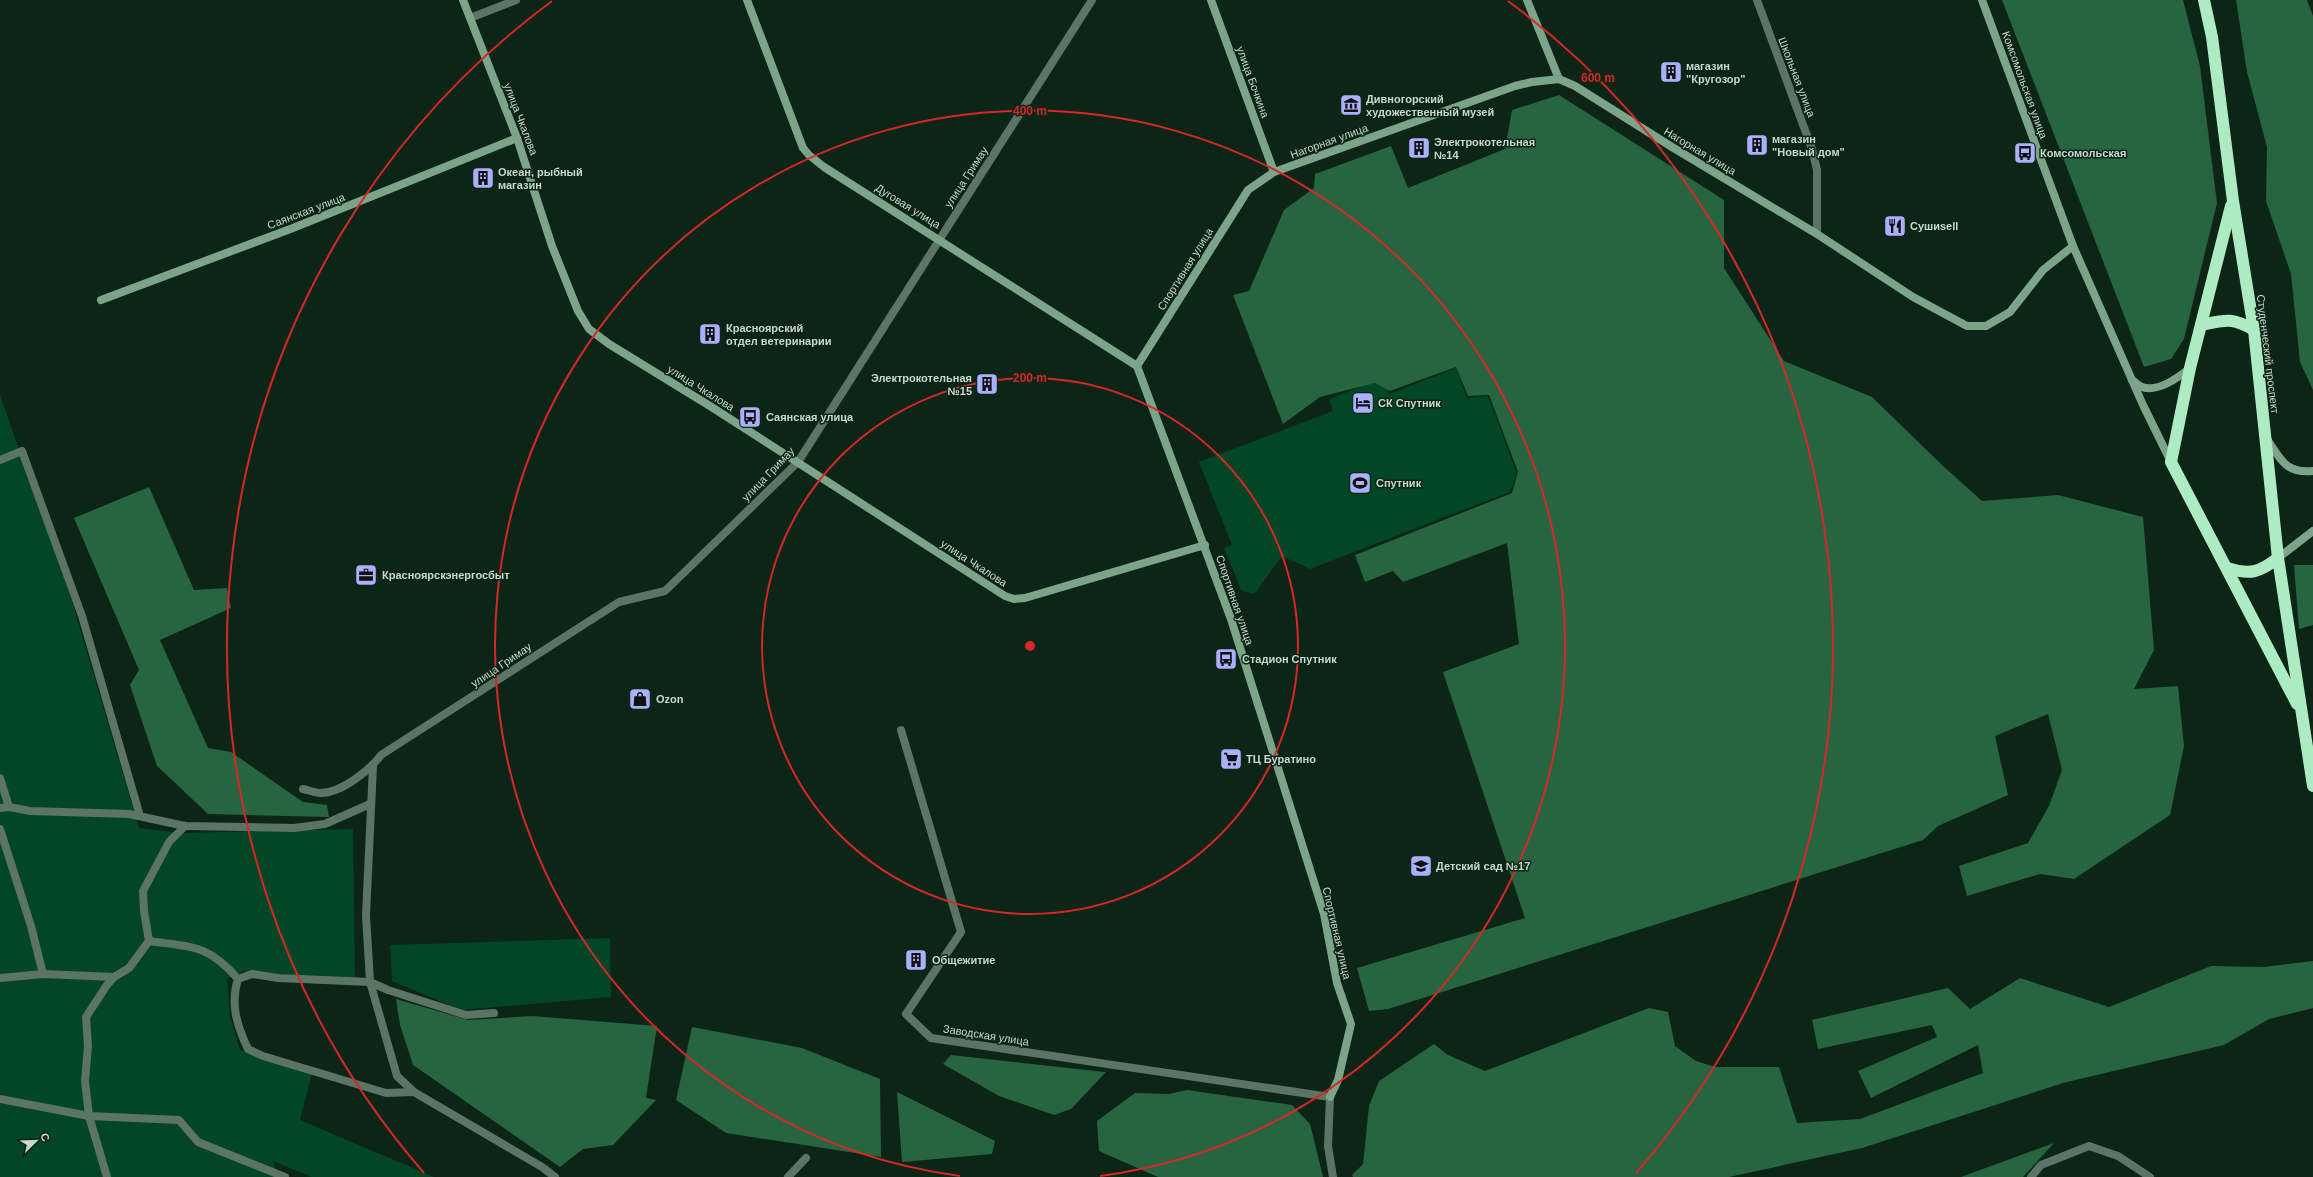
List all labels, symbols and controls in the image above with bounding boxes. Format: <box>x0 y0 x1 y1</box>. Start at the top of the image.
street label: Комсомольская улица <box>2000 30 2050 141</box>
street label: Школьная улица <box>1776 35 1818 119</box>
street label: улица Бочкина <box>1234 45 1272 120</box>
building icon: магазин "Кругозор" <box>1658 59 1684 85</box>
place label: магазин "Кругозор" <box>1686 60 1745 85</box>
text: 600 m <box>1581 71 1615 85</box>
street label: улица Чкалова <box>502 81 541 158</box>
museum icon: Дивногорский художественный музей <box>1338 92 1364 118</box>
place label: Дивногорский художественный музей <box>1366 93 1494 118</box>
text: 400 m <box>1013 104 1047 118</box>
street label: Нагорная улица <box>1289 121 1370 161</box>
street label: Нагорная улица <box>1662 125 1739 178</box>
building icon: магазин "Новый дом" <box>1744 132 1770 158</box>
place label: магазин "Новый дом" <box>1772 133 1845 158</box>
building icon: Электрокотельная №14 <box>1406 135 1432 161</box>
place label: Электрокотельная №14 <box>1434 136 1535 161</box>
bus stop icon: Комсомольская <box>2012 140 2038 166</box>
street label: улица Гримау <box>942 144 990 210</box>
place label: Комсомольская <box>2040 147 2126 159</box>
building icon: Океан, рыбный магазин <box>470 165 496 191</box>
place label: Океан, рыбный магазин <box>498 166 583 191</box>
street label: Дуговая улица <box>873 181 943 231</box>
street label: Саянская улица <box>266 190 347 231</box>
restaurant icon: Сушиsell <box>1882 213 1908 239</box>
place label: Сушиsell <box>1910 220 1958 232</box>
street label: Спортивная улица <box>1155 225 1216 312</box>
street label: Студенческий проспект <box>2255 294 2281 414</box>
building icon: Красноярский отдел ветеринарии <box>697 321 723 347</box>
place label: Красноярский отдел ветеринарии <box>726 322 831 347</box>
street label: улица Чкалова <box>665 363 737 414</box>
building icon: Электрокотельная №15 <box>974 371 1000 397</box>
text: 200 m <box>1013 371 1047 385</box>
place label: Электрокотельная №15 <box>871 372 972 397</box>
hotel icon: СК Спутник <box>1350 390 1376 416</box>
place label: СК Спутник <box>1378 397 1441 409</box>
bus stop icon: Саянская улица <box>737 404 763 430</box>
place label: Саянская улица <box>766 411 854 423</box>
street label: улица Гримау <box>739 444 797 503</box>
sports icon: Спутник <box>1347 470 1373 496</box>
place label: Спутник <box>1376 477 1422 489</box>
street label: улица Чкалова <box>939 537 1010 589</box>
street label: Спортивная улица <box>1214 553 1256 647</box>
office icon: Красноярскэнергосбыт <box>353 562 379 588</box>
place label: Красноярскэнергосбыт <box>382 569 510 581</box>
centre of rings <box>1023 639 1037 653</box>
street label: улица Гримау <box>469 640 534 690</box>
bus stop icon: Стадион Спутник <box>1213 646 1239 672</box>
place label: Стадион Спутник <box>1242 653 1337 665</box>
shop icon: Ozon <box>627 686 653 712</box>
place label: Ozon <box>656 693 684 705</box>
supermarket icon: ТЦ Буратино <box>1218 746 1244 772</box>
place label: ТЦ Буратино <box>1246 753 1316 765</box>
school or university icon: Детский сад №17 <box>1408 853 1434 879</box>
place label: Детский сад №17 <box>1436 860 1530 872</box>
street label: Спортивная улица <box>1321 886 1354 981</box>
building icon: Общежитие <box>903 947 929 973</box>
place label: Общежитие <box>932 954 995 966</box>
street label: Заводская улица <box>942 1022 1031 1048</box>
north arrow <box>16 1121 56 1161</box>
text: С <box>38 1131 52 1143</box>

